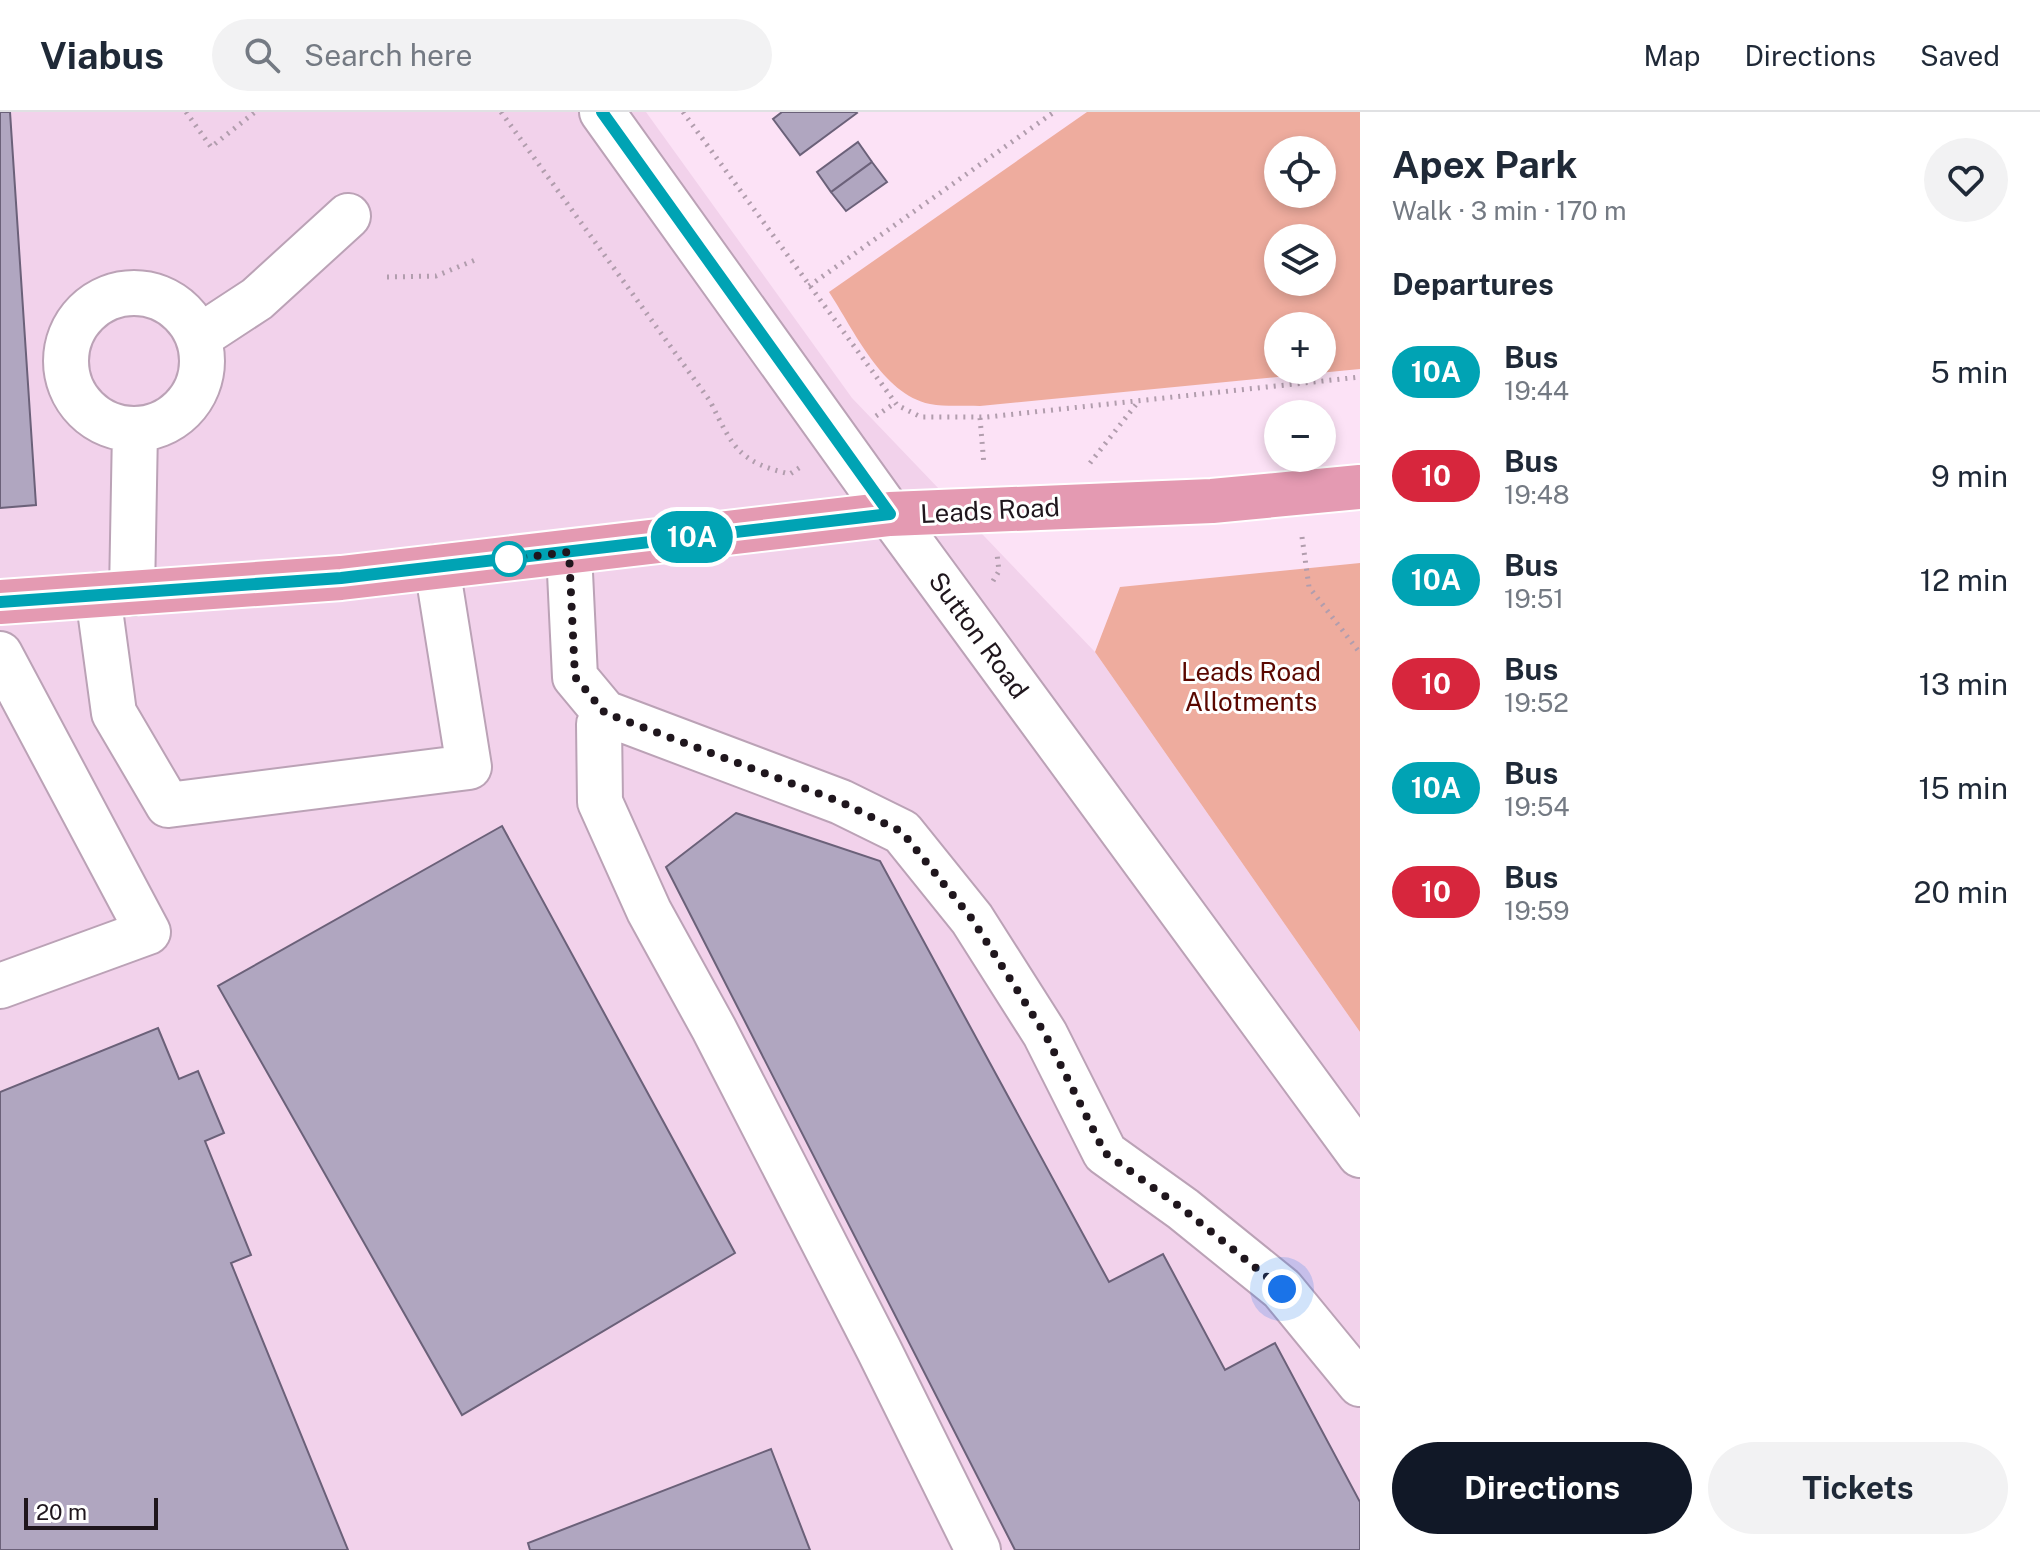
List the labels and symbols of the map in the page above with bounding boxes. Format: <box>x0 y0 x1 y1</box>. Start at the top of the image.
street label: Leads Road <box>919 491 1061 529</box>
line badge: 10A <box>646 511 738 563</box>
unlabelled marker <box>492 542 526 576</box>
street label: Sutton Road <box>923 566 1035 704</box>
park label: Leads Road Allotments <box>1181 656 1321 717</box>
your location <box>1262 1269 1302 1309</box>
scale bar <box>24 1494 158 1530</box>

